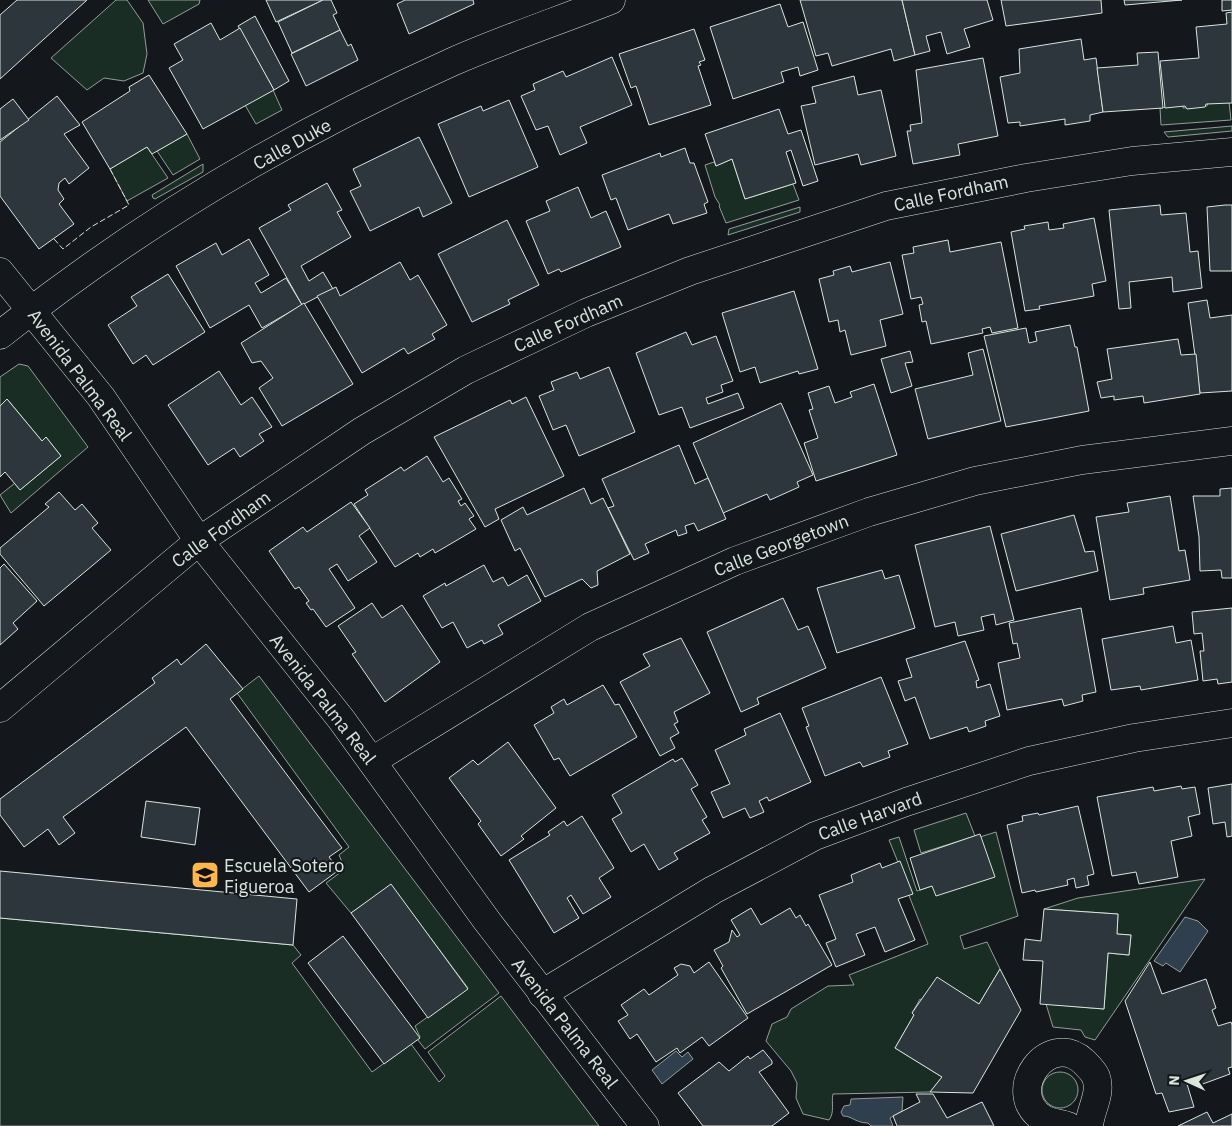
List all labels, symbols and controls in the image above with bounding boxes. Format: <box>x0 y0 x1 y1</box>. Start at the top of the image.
street label: Calle Duke <box>249 113 335 175</box>
street label: Calle Fordham <box>891 170 1011 216</box>
street label: Calle Fordham <box>510 289 626 357</box>
street label: Avenida Palma Real <box>23 304 137 446</box>
street label: Calle Fordham <box>167 485 275 573</box>
street label: Calle Georgetown <box>710 509 852 581</box>
street label: Avenida Palma Real <box>265 629 381 769</box>
street label: Calle Harvard <box>815 787 925 845</box>
place label: Escuela Sotero Figueroa <box>224 854 344 898</box>
school or university icon: Escuela Sotero Figueroa <box>190 860 220 890</box>
street label: Avenida Palma Real <box>507 953 623 1093</box>
north arrow <box>1162 1056 1212 1106</box>
text: N <box>1165 1075 1183 1086</box>

